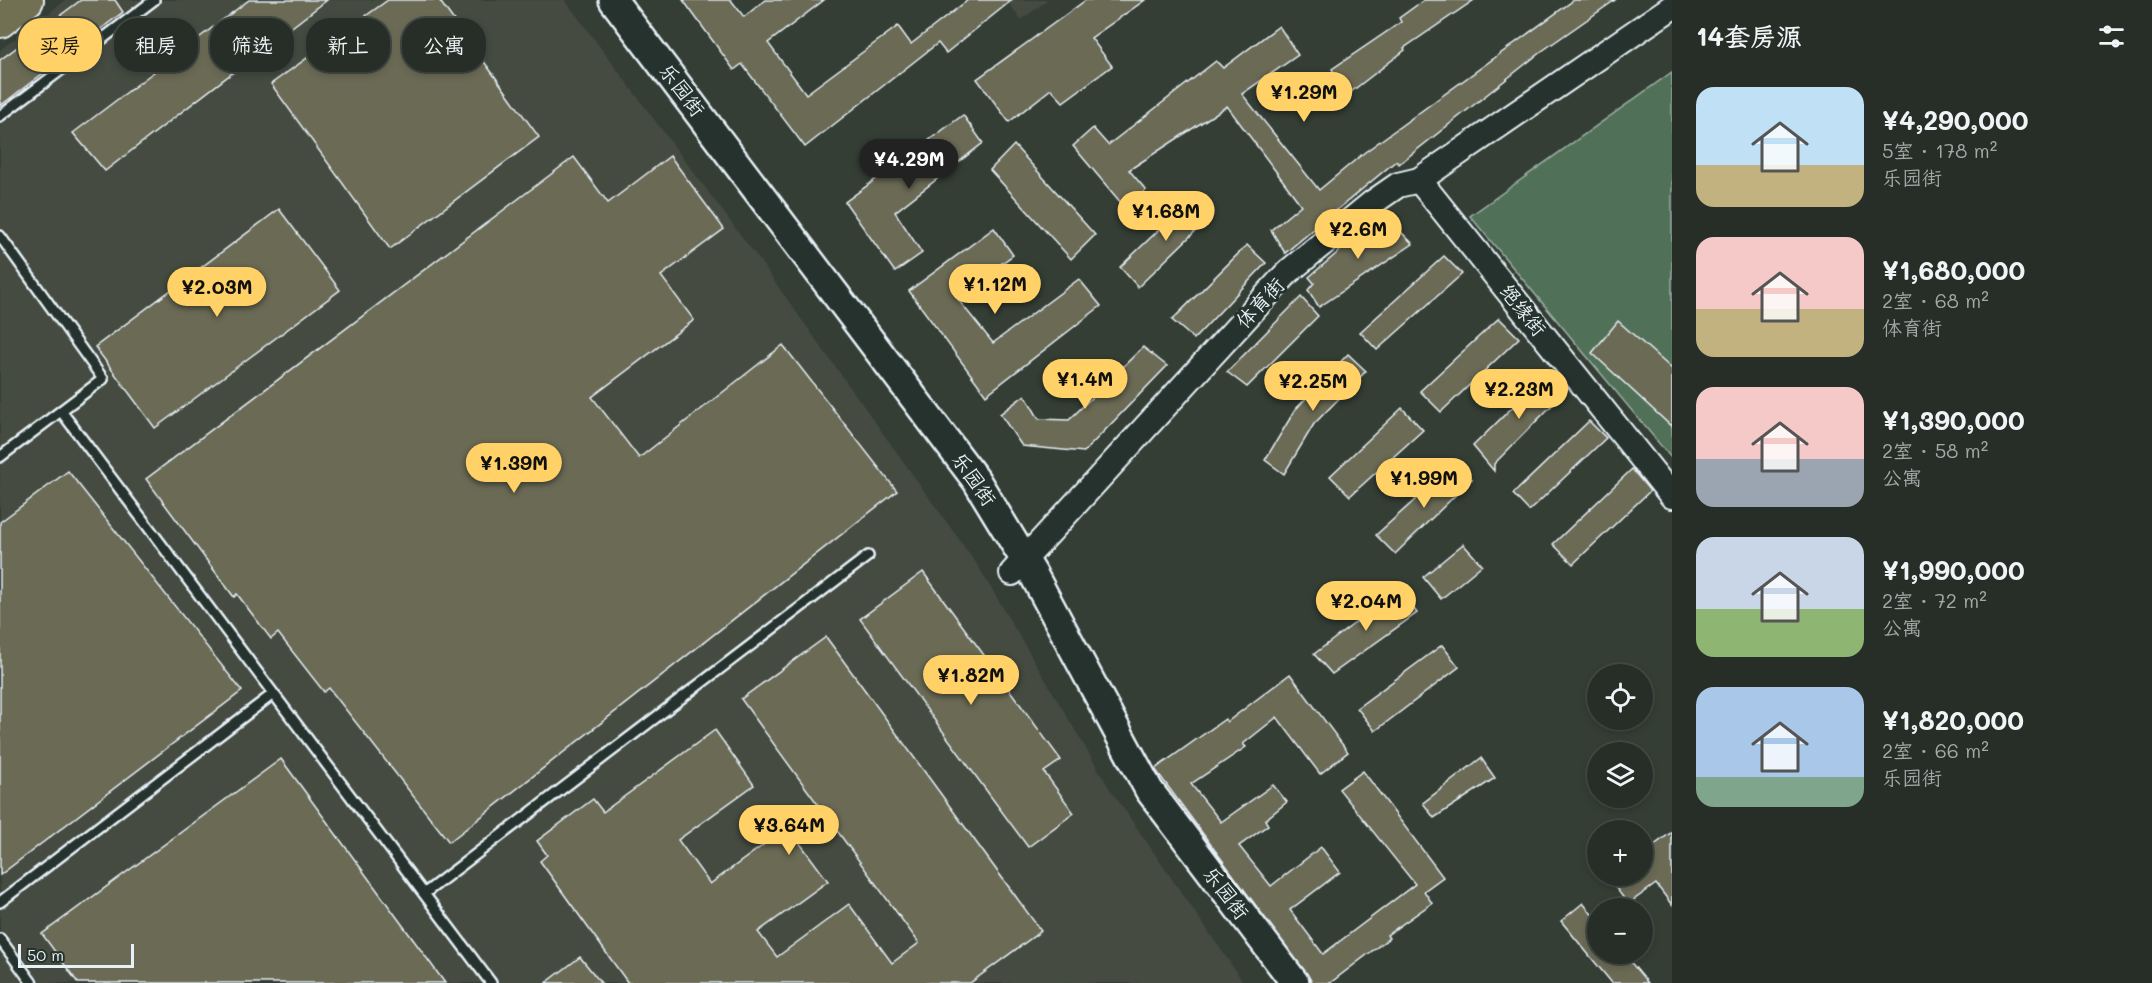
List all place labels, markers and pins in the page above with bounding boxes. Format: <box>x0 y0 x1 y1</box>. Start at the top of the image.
pin: ¥1.29M <box>1255 72 1353 123</box>
pin: ¥4.29M <box>860 139 958 190</box>
pin: ¥1.68M <box>1117 191 1215 242</box>
pin: ¥2.6M <box>1316 209 1400 260</box>
pin: ¥1.12M <box>946 264 1044 315</box>
pin: ¥2.03M <box>168 267 266 318</box>
pin: ¥1.4M <box>1043 359 1127 410</box>
pin: ¥2.25M <box>1264 361 1362 412</box>
pin: ¥2.23M <box>1470 369 1568 420</box>
pin: ¥1.39M <box>465 443 563 494</box>
pin: ¥1.99M <box>1375 458 1473 509</box>
pin: ¥2.04M <box>1317 581 1415 632</box>
pin: ¥1.82M <box>922 655 1020 706</box>
pin: ¥3.64M <box>740 805 838 856</box>

